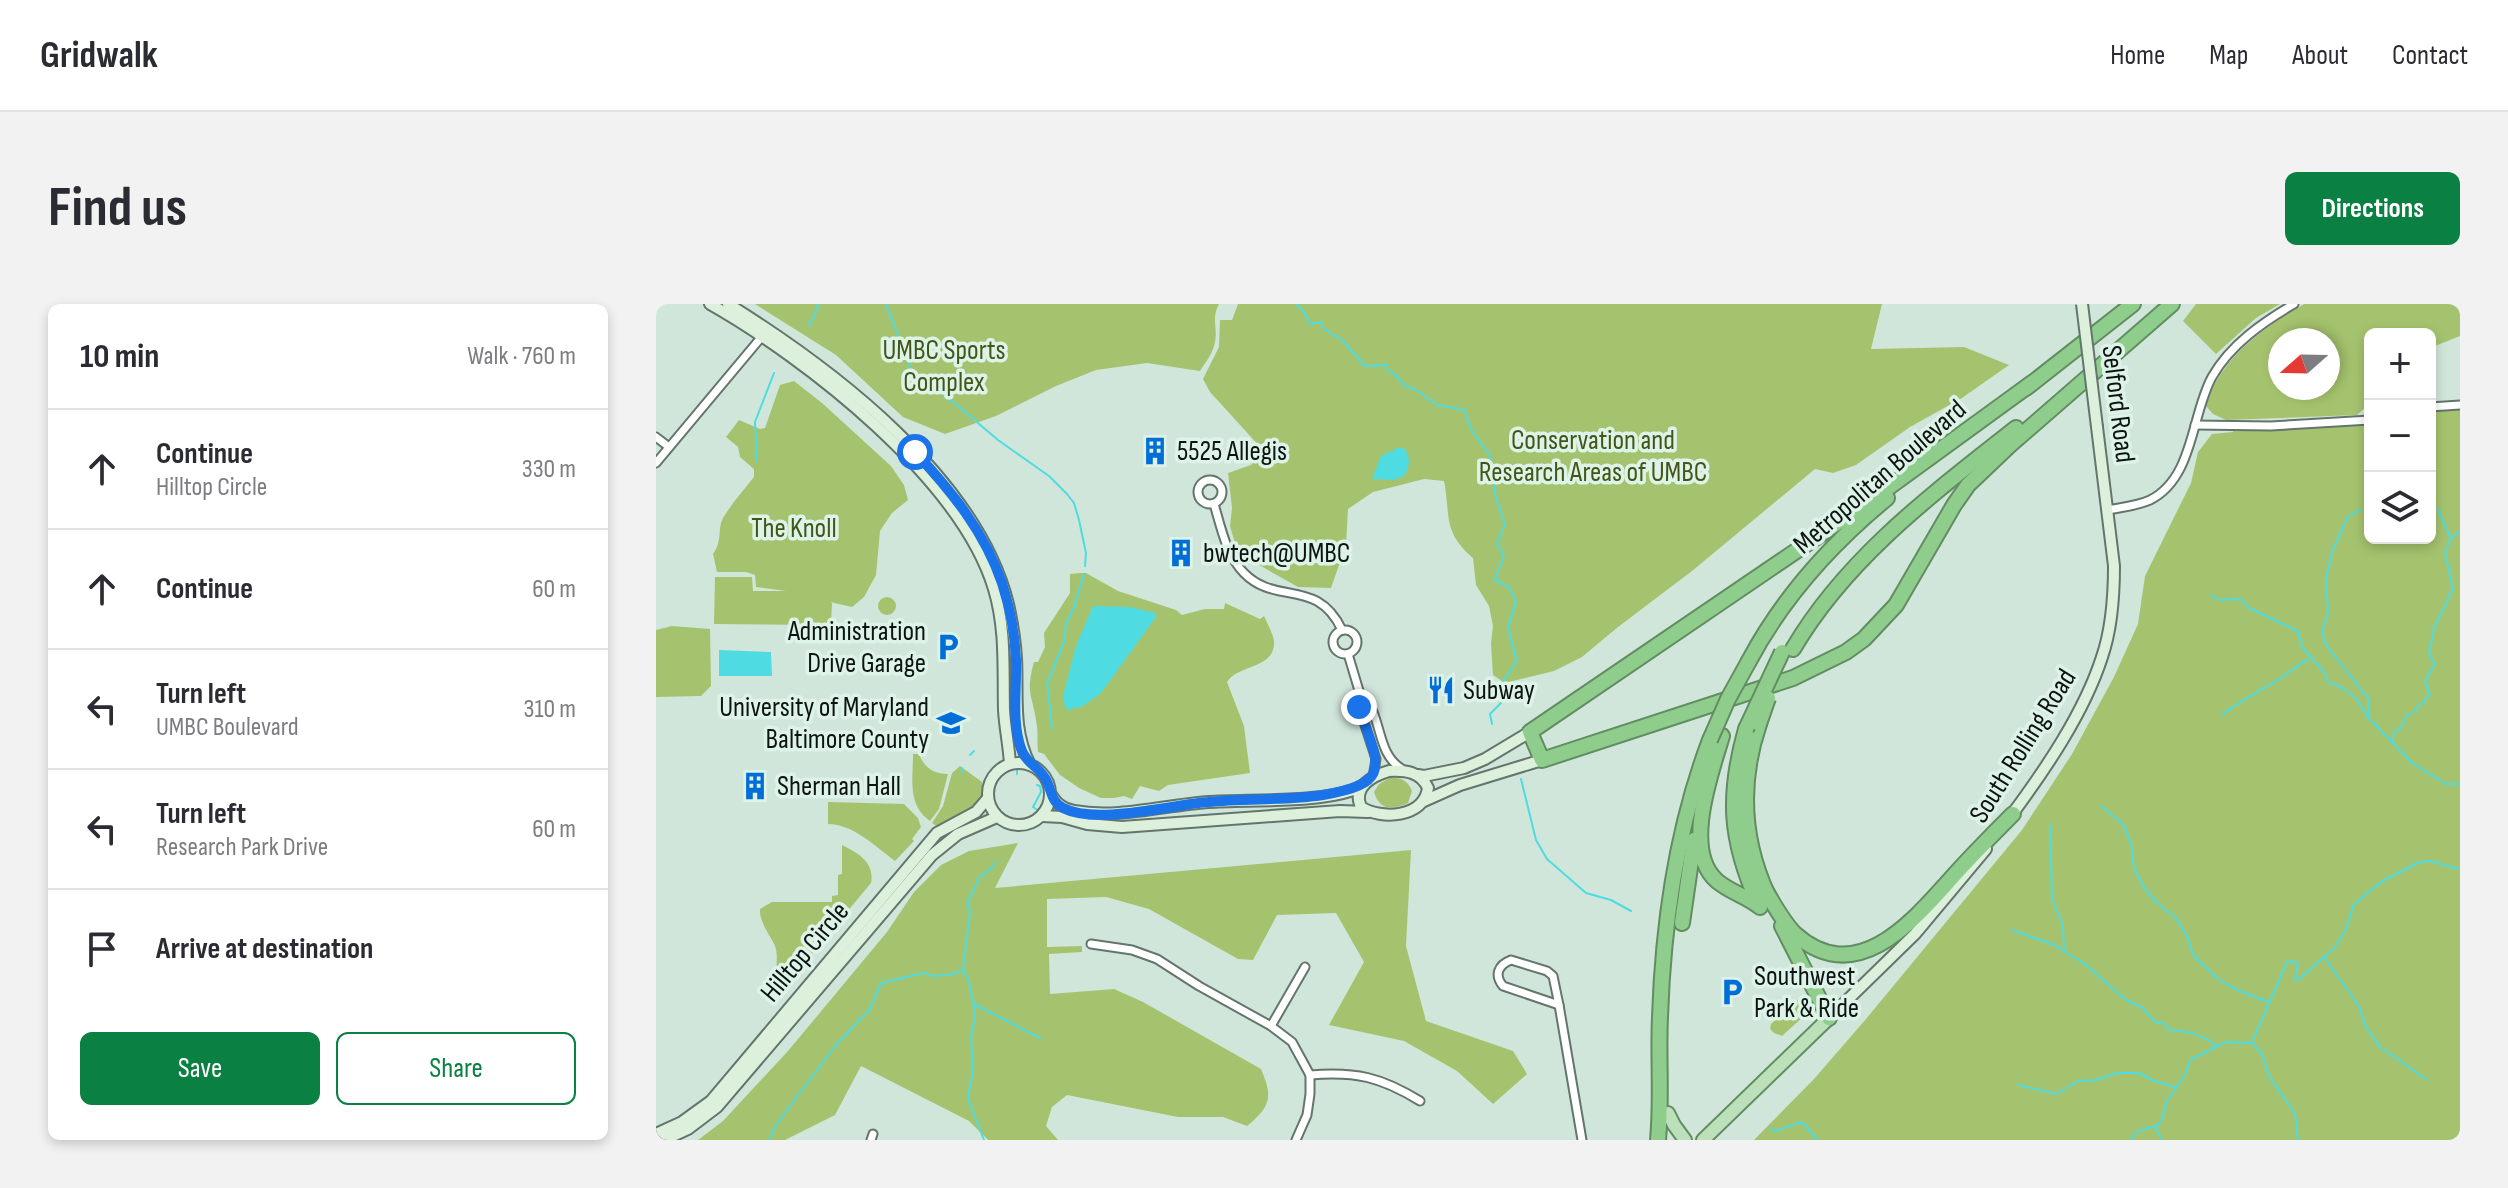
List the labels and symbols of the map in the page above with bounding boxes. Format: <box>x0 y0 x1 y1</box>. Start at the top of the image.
north arrow <box>2268 328 2340 400</box>
park label: UMBC Sports Complex <box>883 334 1005 399</box>
street label: Selford Road <box>2094 343 2142 465</box>
street label: Metropolitan Boulevard <box>1787 393 1973 561</box>
park label: Conservation and Research Areas of UMBC <box>1479 424 1707 489</box>
route start <box>897 434 933 470</box>
place label: 5525 Allegis <box>1177 435 1287 468</box>
building icon: 5525 Allegis <box>1140 436 1170 466</box>
park label: The Knoll <box>751 512 837 545</box>
place label: bwtech@UMBC <box>1203 537 1350 570</box>
building icon: bwtech@UMBC <box>1166 538 1196 568</box>
place label: Administration Drive Garage <box>787 615 926 680</box>
parking icon: Administration Drive Garage <box>933 632 963 662</box>
street label: South Rolling Road <box>1963 663 2083 829</box>
place label: Subway <box>1463 674 1535 707</box>
restaurant icon: Subway <box>1426 675 1456 705</box>
route end <box>1341 689 1377 725</box>
place label: University of Maryland Baltimore County <box>719 691 929 756</box>
school or university icon: University of Maryland Baltimore County <box>936 708 966 738</box>
place label: Sherman Hall <box>777 770 901 803</box>
building icon: Sherman Hall <box>740 771 770 801</box>
street label: Hilltop Circle <box>754 895 856 1009</box>
place label: Southwest Park & Ride <box>1754 960 1859 1025</box>
parking icon: Southwest Park & Ride <box>1717 977 1747 1007</box>

